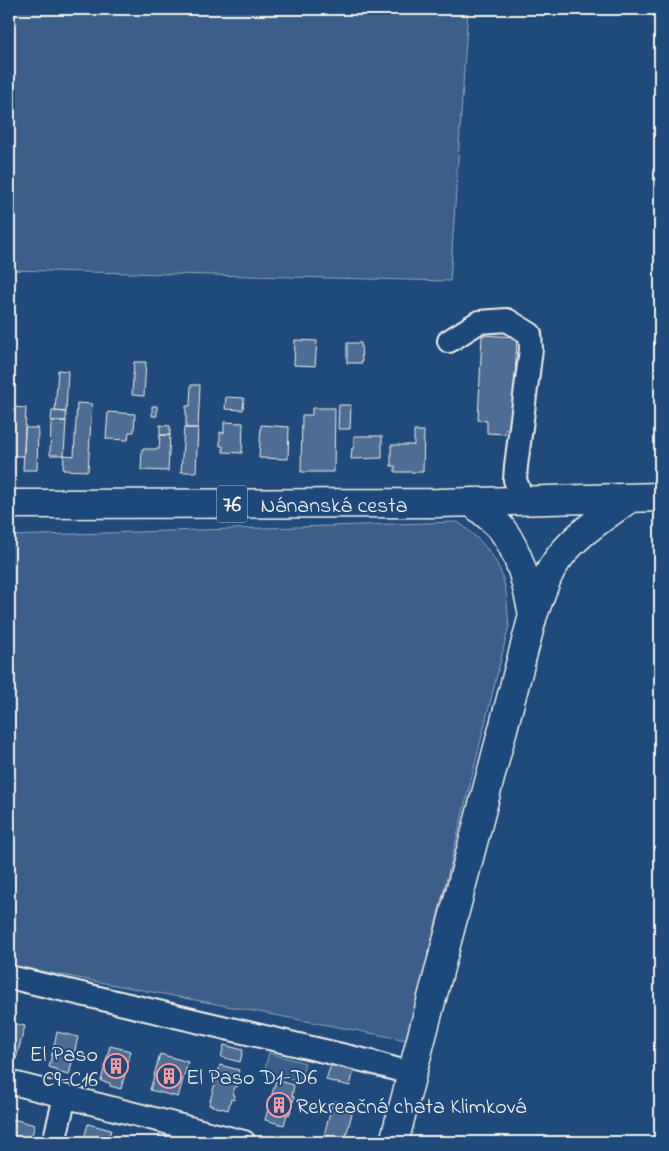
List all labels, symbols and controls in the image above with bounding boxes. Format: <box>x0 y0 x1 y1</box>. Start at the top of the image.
road number: 76 <box>217 486 247 522</box>
street label: Nánanská cesta <box>260 491 408 523</box>
place label: El Paso C9-C16 <box>30 1040 98 1097</box>
building icon: El Paso C9-C16 <box>103 1053 129 1079</box>
building icon: El Paso D1-D6 <box>156 1063 182 1089</box>
place label: El Paso D1-D6 <box>186 1063 318 1095</box>
building icon: Rekreačná chata Klimková <box>266 1092 292 1118</box>
place label: Rekreačná chata Klimková <box>296 1092 526 1124</box>

